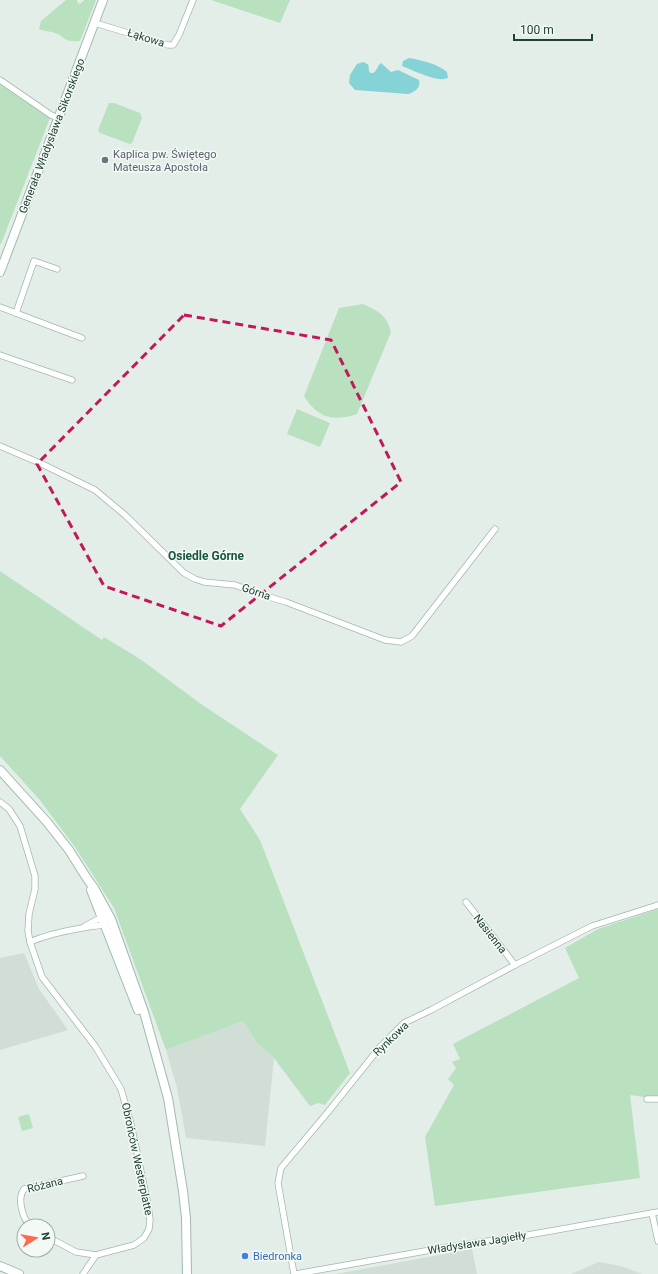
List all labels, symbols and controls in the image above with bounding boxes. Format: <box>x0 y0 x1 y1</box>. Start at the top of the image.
scale bar <box>514 16 592 42</box>
text: 100 m <box>520 23 554 37</box>
street label: Łąkowa <box>126 26 166 50</box>
street label: Generała Władysława Sikorskiego <box>16 57 88 215</box>
place label: Kaplica pw. Świętego Mateusza Apostoła <box>113 148 216 174</box>
marker: Kaplica pw. Świętego Mateusza Apostoła <box>100 155 110 165</box>
district label: Osiedle Górne <box>168 549 245 563</box>
street label: Górna <box>240 581 272 603</box>
street label: Nasienna <box>471 912 509 956</box>
street label: Rynkowa <box>371 1019 411 1059</box>
street label: Obrońców Westerplatte <box>119 1101 155 1217</box>
street label: Różana <box>26 1174 64 1196</box>
north arrow <box>16 1218 56 1258</box>
street label: Władysława Jagiełły <box>427 1229 528 1257</box>
text: N <box>38 1231 52 1241</box>
place label: Biedronka <box>253 1250 302 1263</box>
marker: Biedronka <box>240 1251 250 1261</box>

